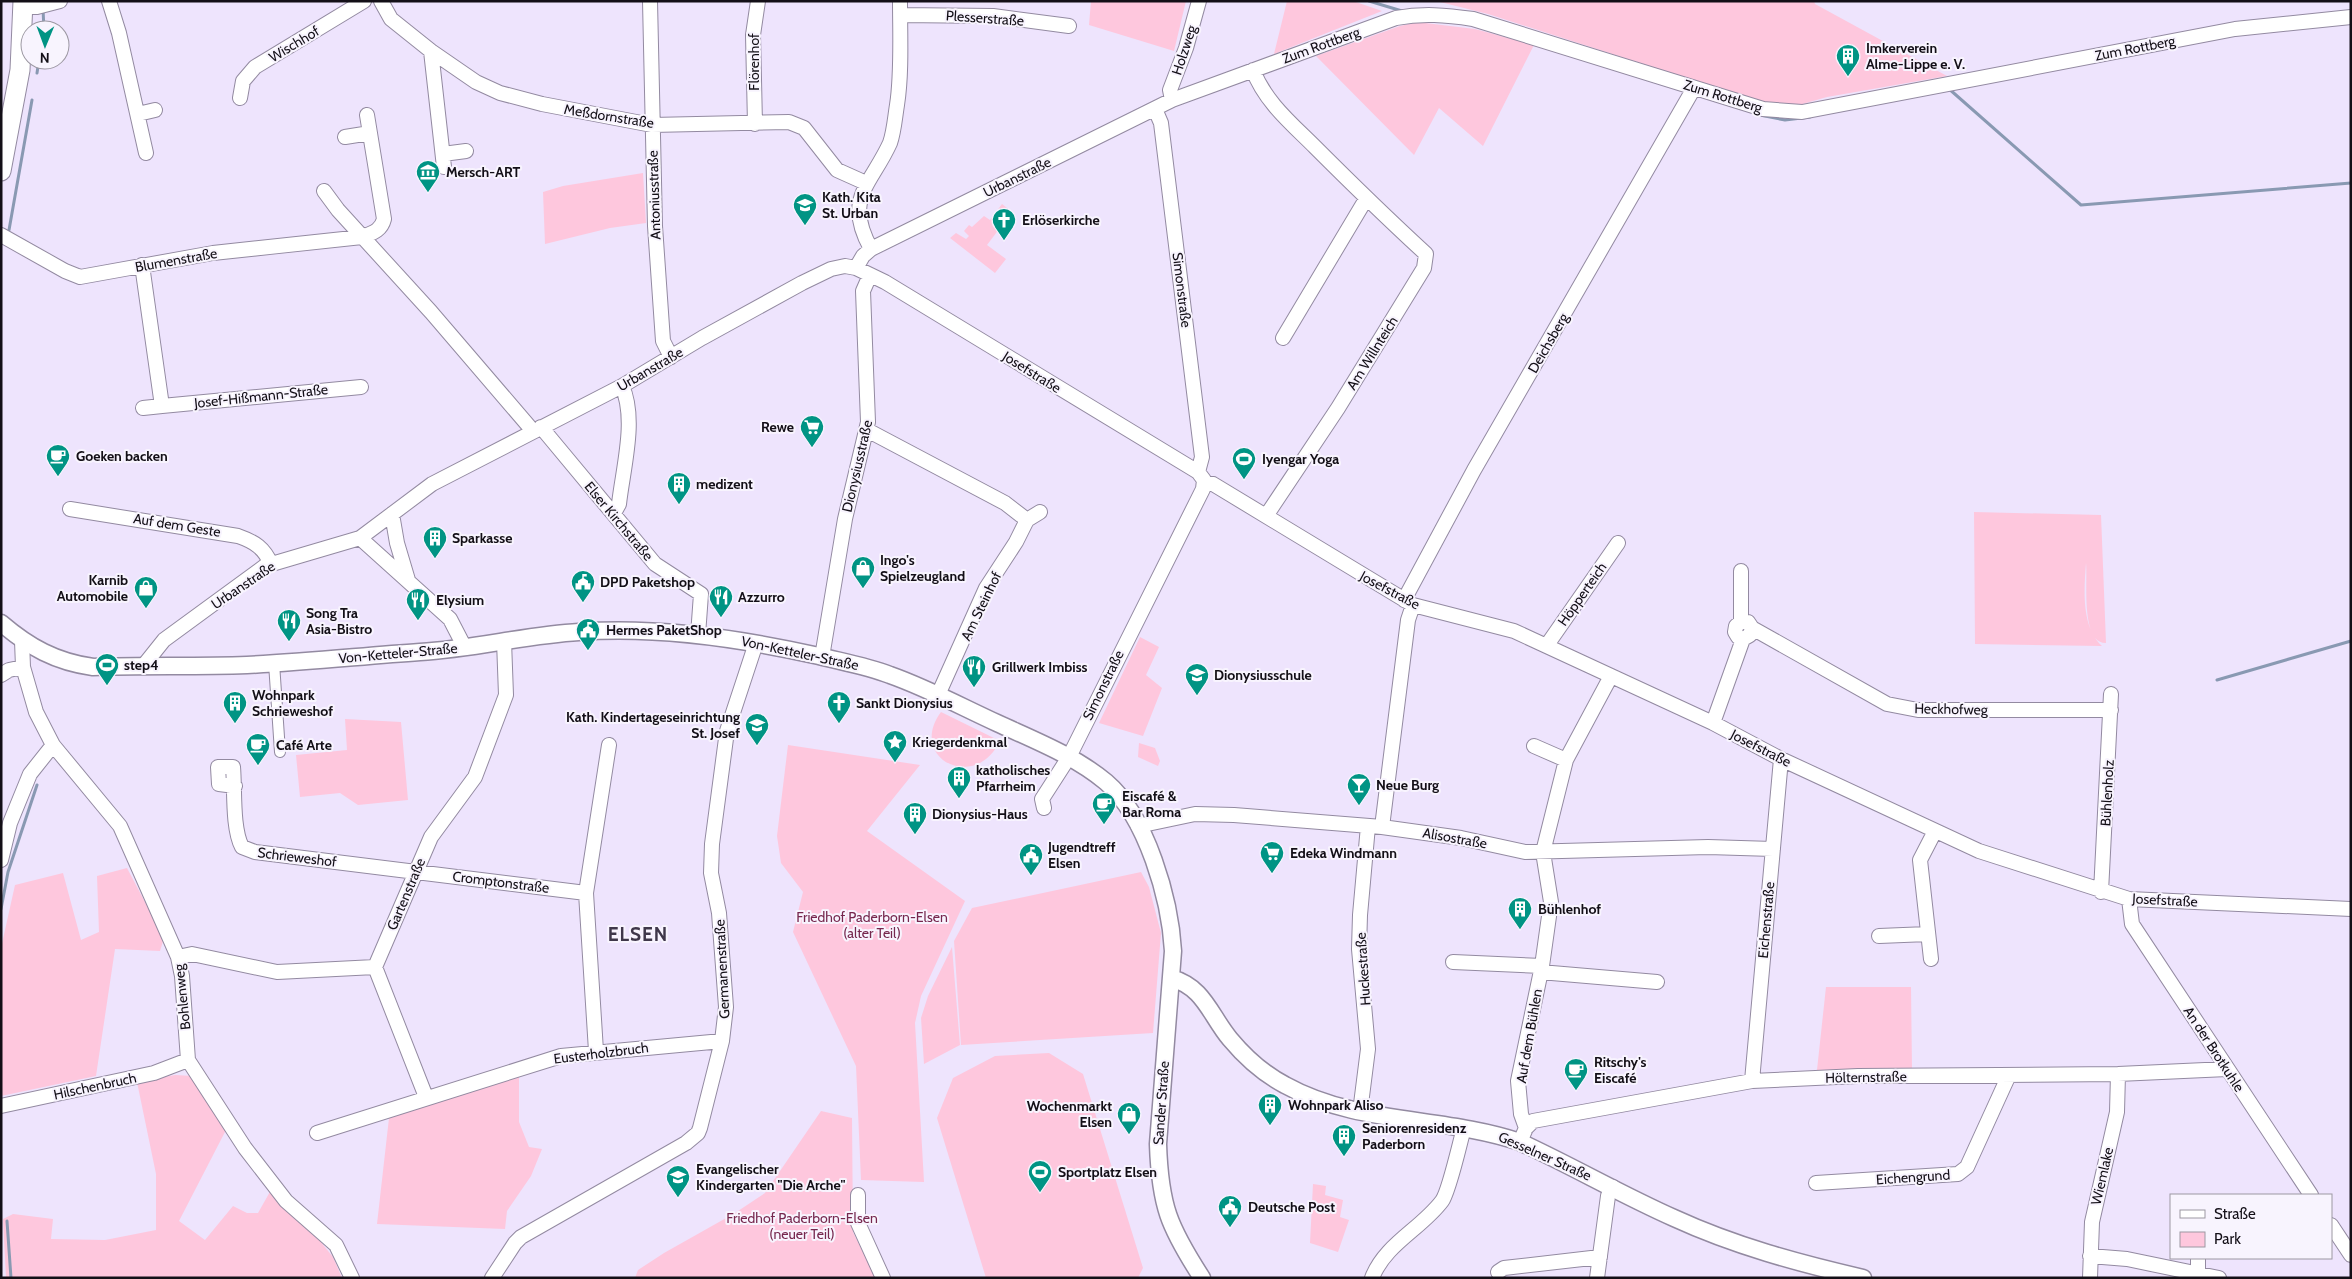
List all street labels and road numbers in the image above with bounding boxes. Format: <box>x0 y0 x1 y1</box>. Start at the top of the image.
street label: Plesserstraße <box>945 6 1025 30</box>
street label: Wischhof <box>265 22 323 66</box>
street label: Holzweg <box>1167 22 1201 77</box>
street label: Zum Rottberg <box>1280 22 1363 67</box>
street label: Zum Rottberg <box>2093 31 2178 65</box>
street label: Flörenhof <box>745 33 763 91</box>
street label: Zum Rottberg <box>1681 75 1766 117</box>
street label: Meßdornstraße <box>563 100 655 132</box>
street label: Antoniusstraße <box>643 150 665 240</box>
street label: Urbanstraße <box>980 153 1054 201</box>
street label: Blumenstraße <box>134 244 218 276</box>
street label: Simonstraße <box>1168 251 1196 329</box>
street label: Deichsberg <box>1524 309 1573 376</box>
street label: Am Willnteich <box>1342 313 1402 393</box>
street label: Urbanstraße <box>614 343 686 395</box>
street label: Josefstraße <box>999 347 1065 397</box>
street label: Josef-Hißmann-Straße <box>192 380 329 412</box>
street label: Dionysiusstraße <box>838 418 876 514</box>
street label: Elser Kirchstraße <box>581 478 657 564</box>
street label: Auf dem Geste <box>132 509 222 541</box>
street label: Urbanstraße <box>208 557 278 613</box>
street label: Höpperteich <box>1554 559 1610 629</box>
street label: Josefstraße <box>1356 566 1423 613</box>
street label: Am Steinhof <box>957 568 1006 643</box>
street label: Von-Ketteler-Straße <box>740 632 860 674</box>
street label: Von-Ketteler-Straße <box>338 639 458 667</box>
street label: Simonstraße <box>1078 647 1128 723</box>
street label: Heckhofweg <box>1914 699 1989 719</box>
street label: Josefstraße <box>1727 725 1794 771</box>
street label: Bühlenholz <box>2096 759 2118 827</box>
street label: Alisostraße <box>1421 823 1489 853</box>
street label: Schrieweshof <box>256 843 338 871</box>
street label: Gartenstraße <box>383 855 429 933</box>
street label: Cromptonstraße <box>452 867 550 897</box>
street label: Eichenstraße <box>1754 881 1778 959</box>
street label: Josefstraße <box>2131 889 2198 911</box>
street label: Germanenstraße <box>710 919 734 1019</box>
street label: Huckestraße <box>1351 932 1375 1006</box>
street label: Bohlenweg <box>169 962 194 1031</box>
street label: Auf dem Bühlen <box>1512 987 1546 1085</box>
street label: An der Brotkuhle <box>2180 1003 2248 1095</box>
street label: Eusterholzbruch <box>552 1038 650 1068</box>
street label: Sander Straße <box>1149 1060 1173 1146</box>
street label: Hölternstraße <box>1825 1067 1907 1087</box>
street label: Hilschenbruch <box>52 1068 138 1104</box>
street label: Gesselner Straße <box>1496 1127 1594 1185</box>
street label: Wiemlake <box>2087 1145 2117 1207</box>
street label: Eichengrund <box>1875 1165 1951 1189</box>

